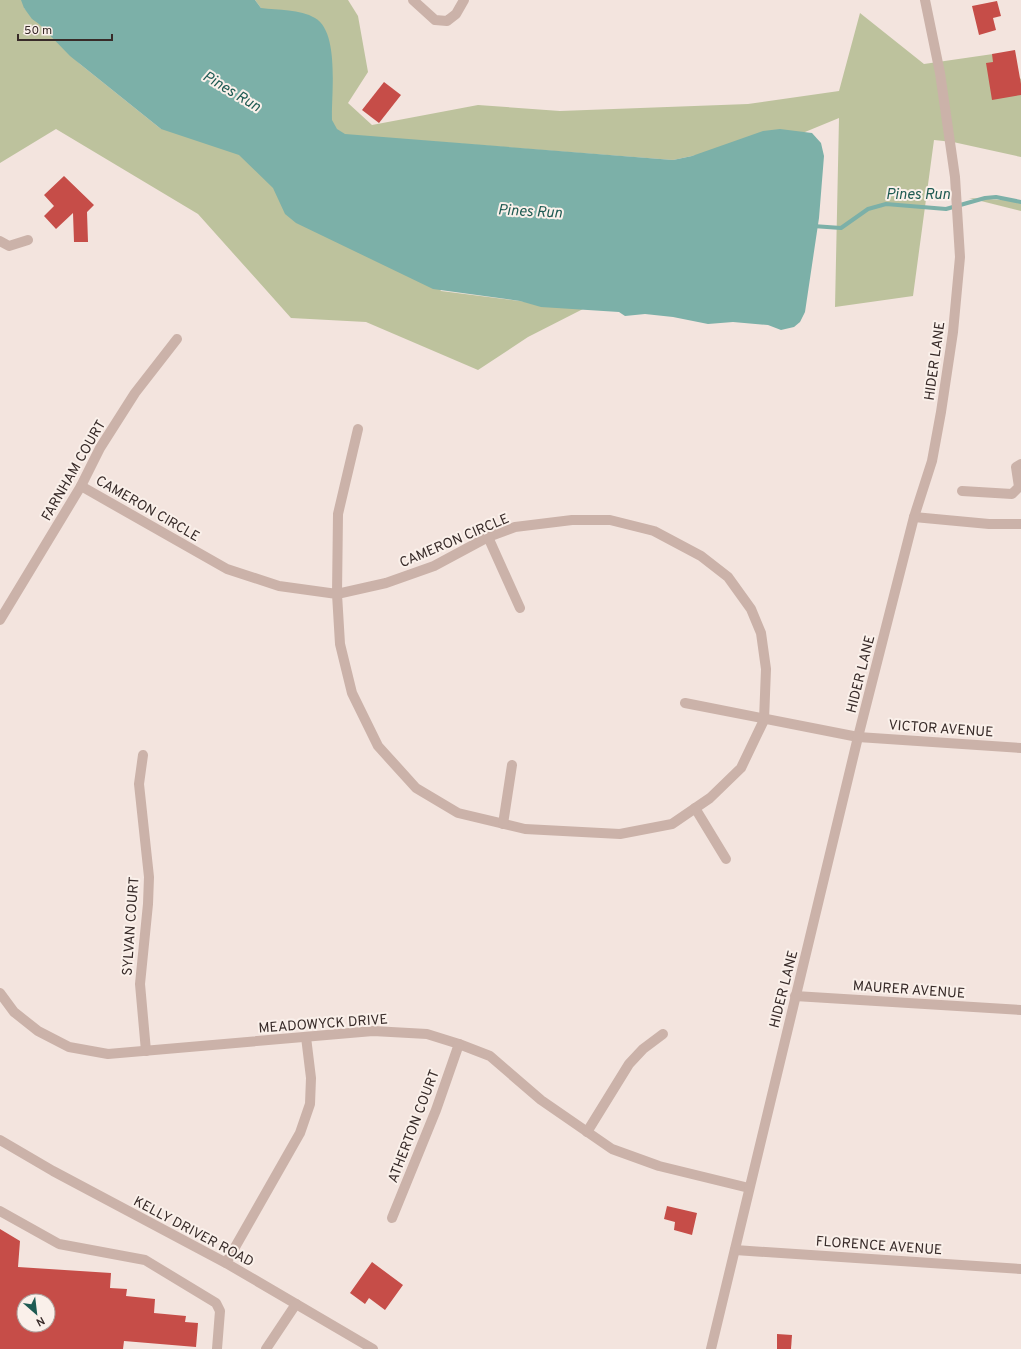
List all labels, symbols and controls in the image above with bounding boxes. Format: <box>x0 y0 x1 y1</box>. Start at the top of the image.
scale bar <box>18 16 112 42</box>
text: 50 m <box>24 23 52 39</box>
water label: Pines Run <box>199 68 264 117</box>
water label: Pines Run <box>886 186 950 205</box>
water label: Pines Run <box>497 201 563 224</box>
street label: HIDER LANE <box>922 321 949 402</box>
street label: FARNHAM COURT <box>39 417 110 524</box>
street label: CAMERON CIRCLE <box>92 473 202 546</box>
street label: CAMERON CIRCLE <box>397 511 512 572</box>
street label: HIDER LANE <box>844 634 879 715</box>
street label: VICTOR AVENUE <box>888 717 994 742</box>
street label: SYLVAN COURT <box>120 876 143 976</box>
street label: HIDER LANE <box>767 949 802 1030</box>
street label: MAURER AVENUE <box>852 978 966 1003</box>
street label: MEADOWYCK DRIVE <box>258 1011 388 1037</box>
street label: ATHERTON COURT <box>385 1068 444 1186</box>
street label: KELLY DRIVER ROAD <box>130 1193 256 1271</box>
street label: FLORENCE AVENUE <box>815 1234 943 1259</box>
north arrow <box>16 1293 56 1333</box>
text: N <box>33 1313 47 1329</box>

